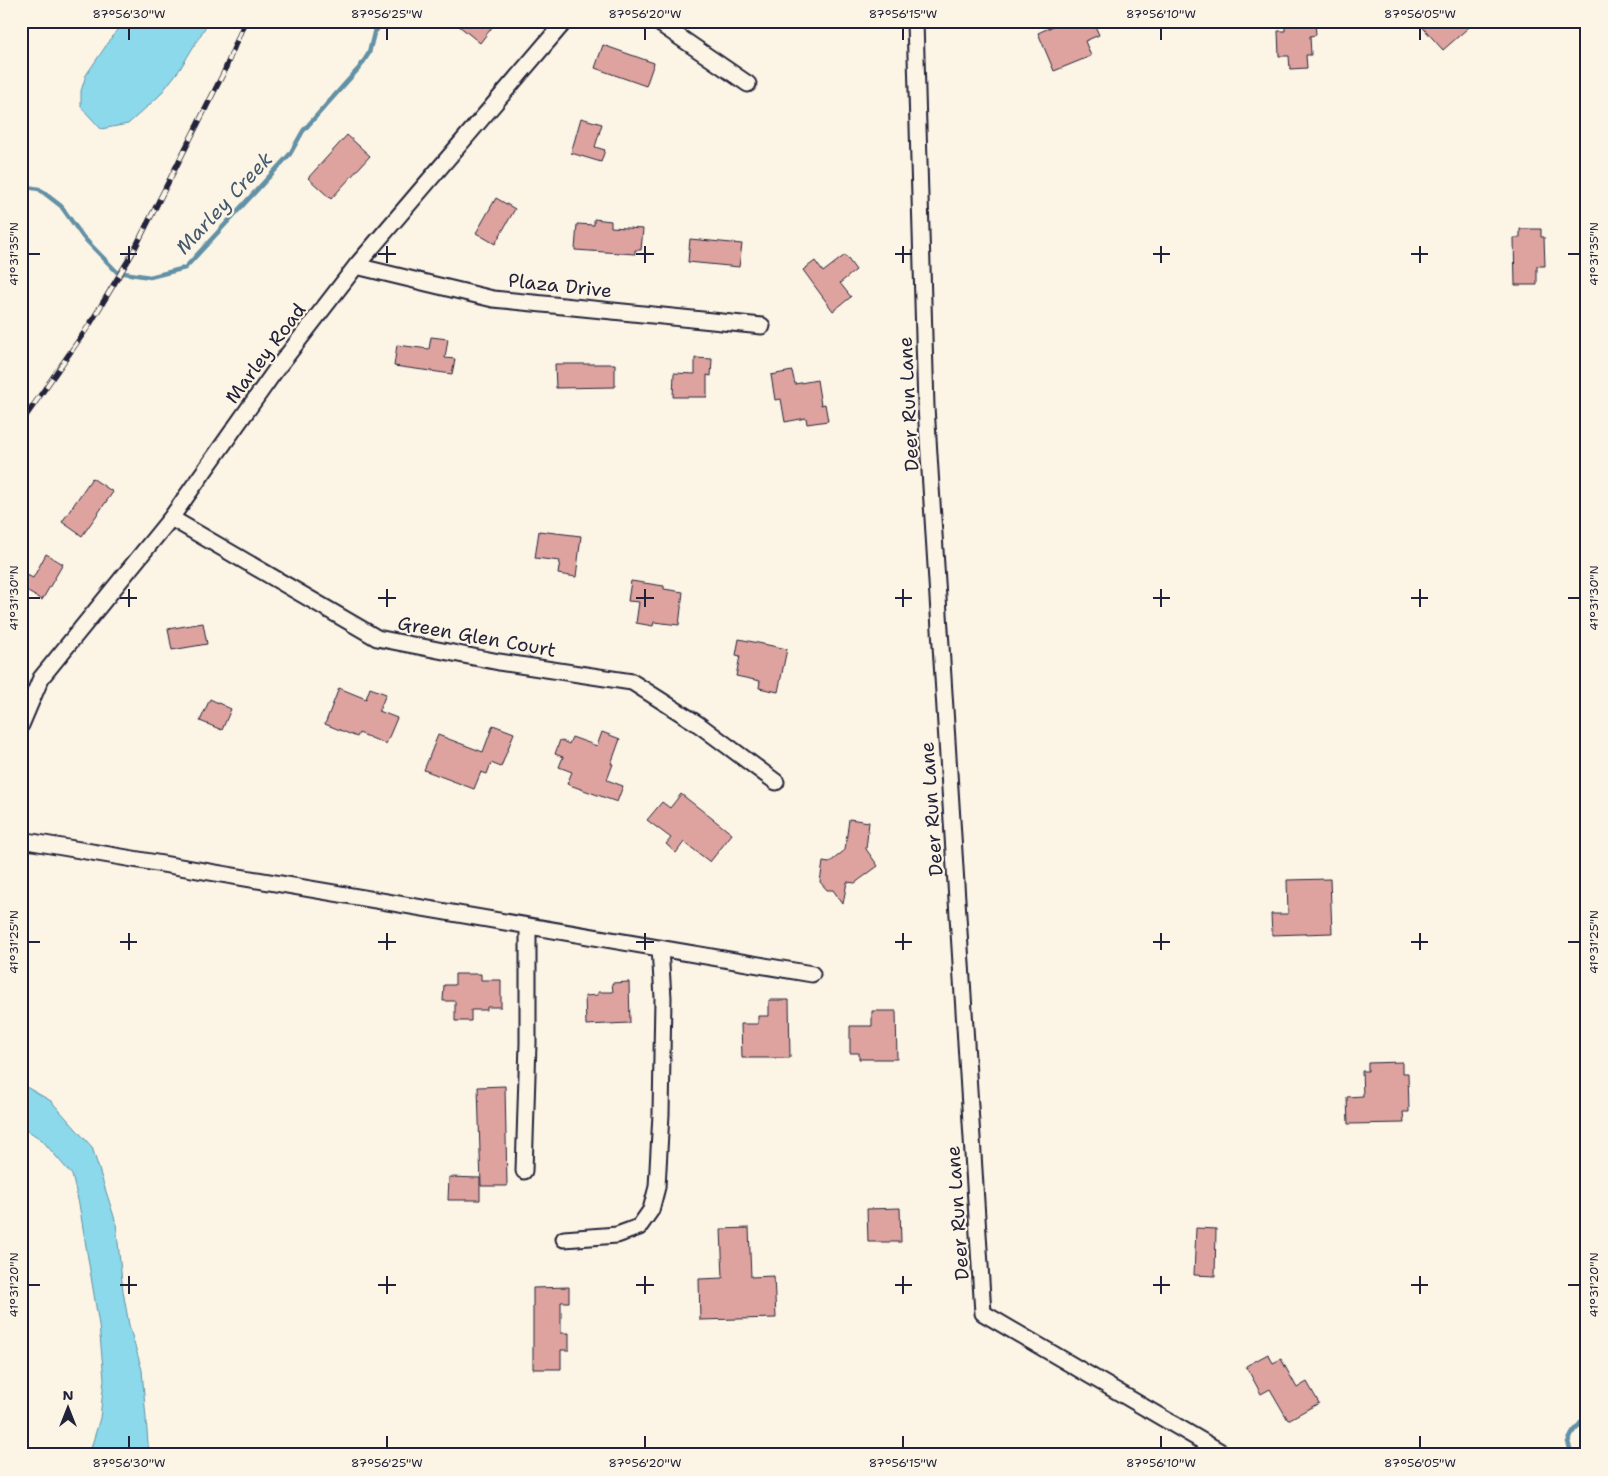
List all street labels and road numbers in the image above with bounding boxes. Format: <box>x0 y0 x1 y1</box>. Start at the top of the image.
street label: Plaza Drive <box>507 268 613 303</box>
street label: Marley Road <box>219 298 311 409</box>
street label: Deer Run Lane <box>892 336 925 472</box>
street label: Green Glen Court <box>396 610 558 663</box>
street label: Deer Run Lane <box>914 741 949 877</box>
street label: Deer Run Lane <box>940 1145 975 1281</box>

